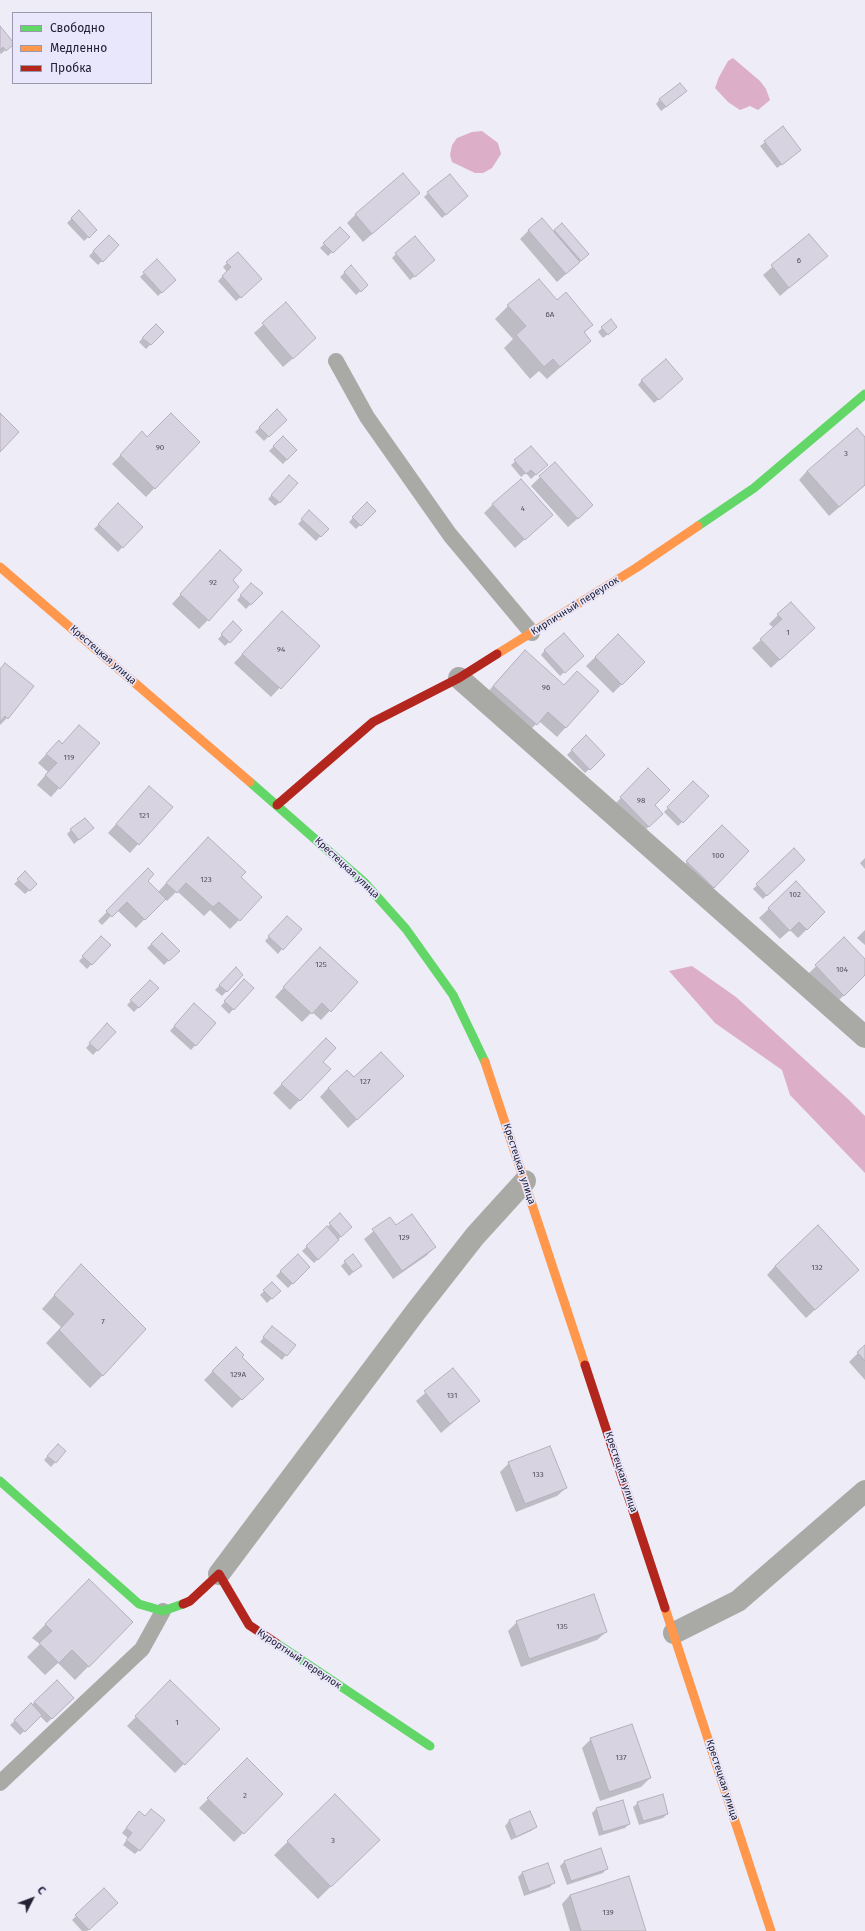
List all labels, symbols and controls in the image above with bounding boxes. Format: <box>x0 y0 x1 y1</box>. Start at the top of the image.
legend <box>12 12 152 84</box>
text: Свободно <box>50 21 105 35</box>
text: Медленно <box>50 41 107 55</box>
text: Пробка <box>50 61 92 75</box>
house number: 6 <box>797 256 801 266</box>
house number: 6А <box>546 310 554 320</box>
house number: 90 <box>156 443 164 453</box>
house number: 3 <box>844 449 848 459</box>
house number: 4 <box>521 504 525 514</box>
street label: Кирпичный переулок <box>529 574 621 638</box>
house number: 92 <box>209 578 217 588</box>
street label: Крестецкая улица <box>67 623 139 687</box>
house number: 1 <box>786 628 790 638</box>
house number: 94 <box>277 645 285 655</box>
house number: 96 <box>542 683 550 693</box>
house number: 119 <box>63 753 75 763</box>
house number: 98 <box>637 796 645 806</box>
house number: 121 <box>139 811 149 821</box>
street label: Крестецкая улица <box>312 835 382 901</box>
house number: 100 <box>712 851 724 861</box>
house number: 123 <box>200 875 212 885</box>
house number: 102 <box>789 890 801 900</box>
house number: 125 <box>315 960 327 970</box>
house number: 104 <box>836 965 848 975</box>
house number: 127 <box>360 1077 370 1087</box>
street label: Крестецкая улица <box>500 1122 538 1206</box>
house number: 129 <box>398 1233 410 1243</box>
house number: 132 <box>811 1263 823 1273</box>
house number: 7 <box>101 1317 105 1327</box>
house number: 129А <box>230 1370 246 1380</box>
house number: 131 <box>447 1391 457 1401</box>
street label: Крестецкая улица <box>602 1430 640 1514</box>
house number: 133 <box>532 1470 544 1480</box>
house number: 135 <box>556 1622 568 1632</box>
street label: Курортный переулок <box>255 1626 343 1692</box>
house number: 1 <box>175 1718 179 1728</box>
street label: Крестецкая улица <box>703 1738 741 1822</box>
house number: 137 <box>616 1753 626 1763</box>
house number: 2 <box>243 1791 247 1801</box>
house number: 3 <box>331 1836 335 1846</box>
north arrow <box>12 1879 52 1919</box>
text: С <box>34 1884 48 1897</box>
house number: 139 <box>602 1908 614 1918</box>

